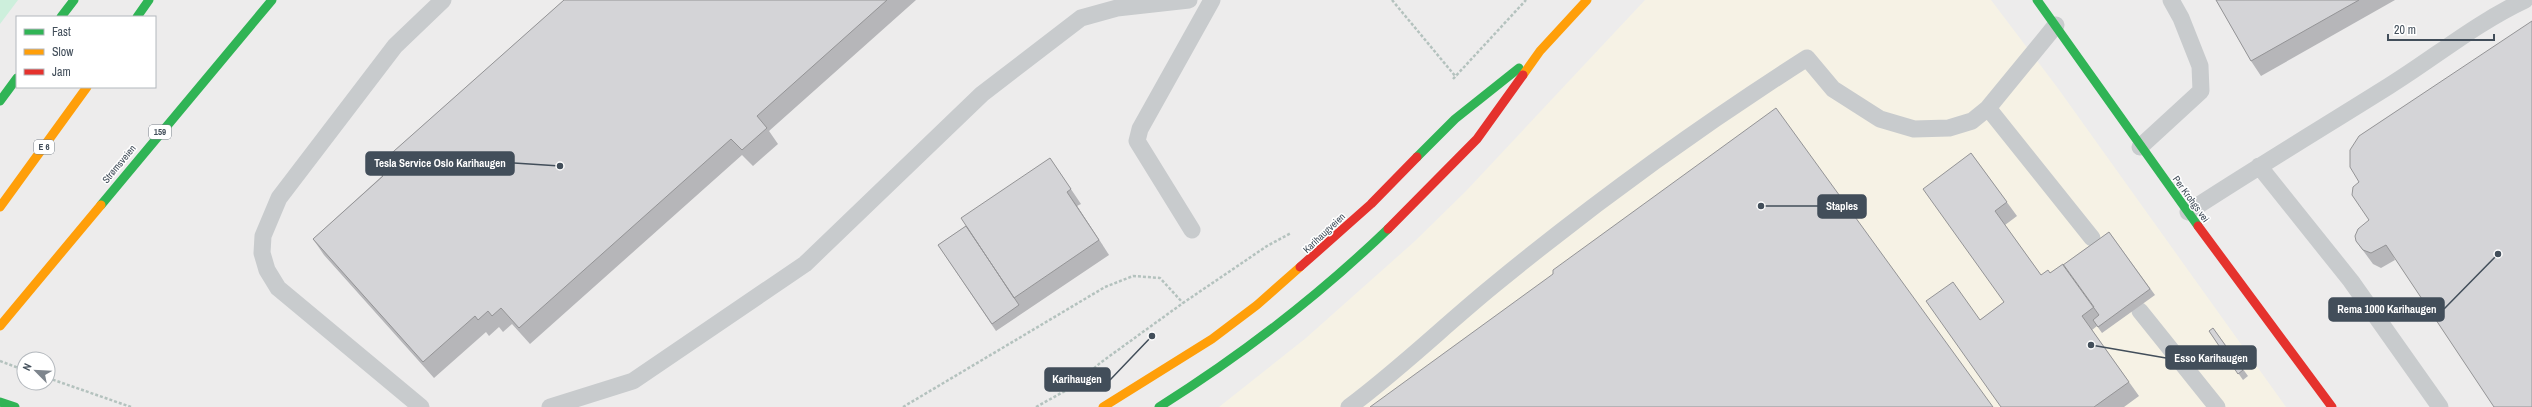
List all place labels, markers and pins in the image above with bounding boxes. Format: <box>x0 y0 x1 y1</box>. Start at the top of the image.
callout: Tesla Service Oslo Karihaugen <box>366 152 514 175</box>
callout: Staples <box>1818 195 1866 218</box>
callout: Rema 1000 Karihaugen <box>2329 298 2444 321</box>
callout: Esso Karihaugen <box>2166 346 2256 369</box>
callout: Karihaugen <box>1045 368 1110 391</box>

